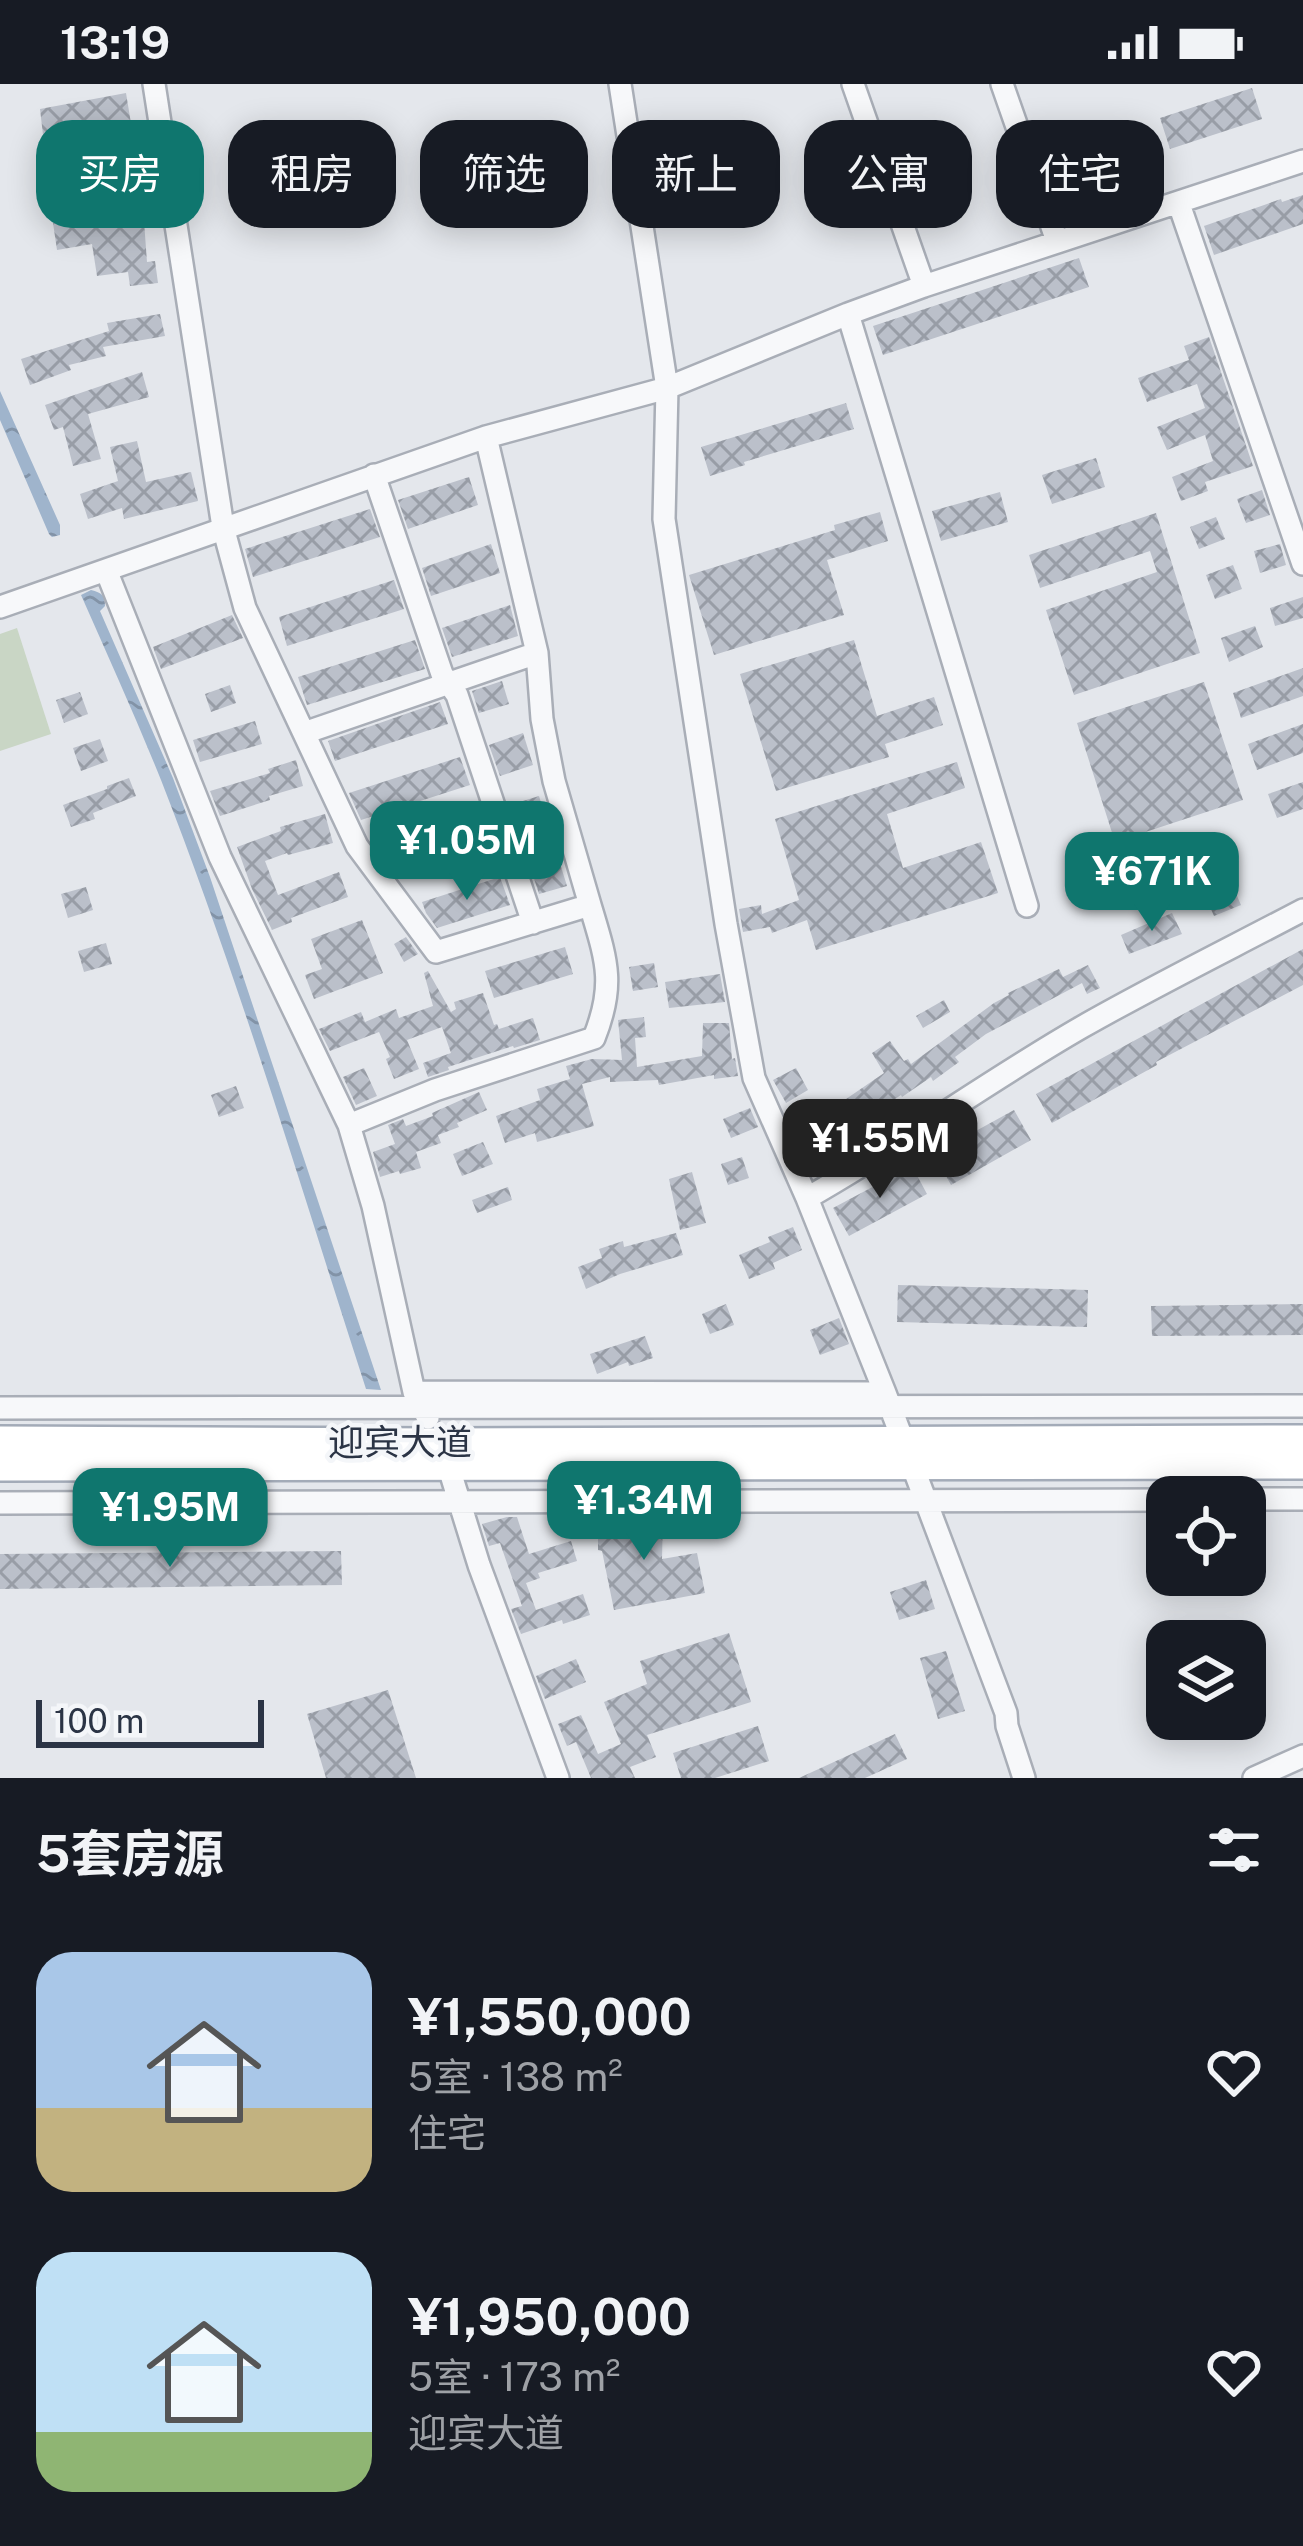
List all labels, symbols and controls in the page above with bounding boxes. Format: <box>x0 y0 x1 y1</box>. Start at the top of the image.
text: 13:19 <box>60 16 170 69</box>
chip: 买房 <box>36 120 204 228</box>
chip: 租房 <box>228 120 396 228</box>
chip: 筛选 <box>420 120 588 228</box>
chip: 新上 <box>612 120 780 228</box>
chip: 公寓 <box>804 120 972 228</box>
chip: 住宅 <box>996 120 1164 228</box>
pin: ¥1.05M <box>369 801 565 903</box>
text: ¥1.05M <box>397 817 537 863</box>
pin: ¥671K <box>1068 832 1236 934</box>
text: ¥671K <box>1092 848 1212 894</box>
pin: ¥1.55M <box>782 1099 978 1201</box>
text: ¥1.55M <box>809 1115 951 1161</box>
street label: 迎宾大道 <box>328 1421 472 1463</box>
pin: ¥1.34M <box>546 1461 742 1563</box>
pin: ¥1.95M <box>72 1468 268 1570</box>
map controls <box>1146 1476 1266 1740</box>
button: locate <box>1146 1476 1266 1596</box>
text: ¥1.34M <box>574 1477 714 1523</box>
text: ¥1.95M <box>100 1484 240 1530</box>
button: layers <box>1146 1620 1266 1740</box>
scale bar <box>36 1694 264 1747</box>
text: 100 m <box>54 1702 144 1740</box>
icon: filters <box>1201 1817 1267 1883</box>
text: 5套房源 <box>36 1824 223 1883</box>
text: ¥1,550,000 <box>408 1987 692 2046</box>
icon: home <box>132 2000 276 2144</box>
icon: heart <box>1201 2039 1267 2105</box>
text: 5室 · 138 m² <box>408 2054 623 2100</box>
text: 住宅 <box>408 2110 486 2156</box>
text: ¥1,950,000 <box>408 2287 691 2346</box>
icon: home <box>132 2300 276 2444</box>
icon: heart <box>1201 2339 1267 2405</box>
text: 5室 · 173 m² <box>408 2354 620 2400</box>
text: 迎宾大道 <box>408 2410 564 2456</box>

